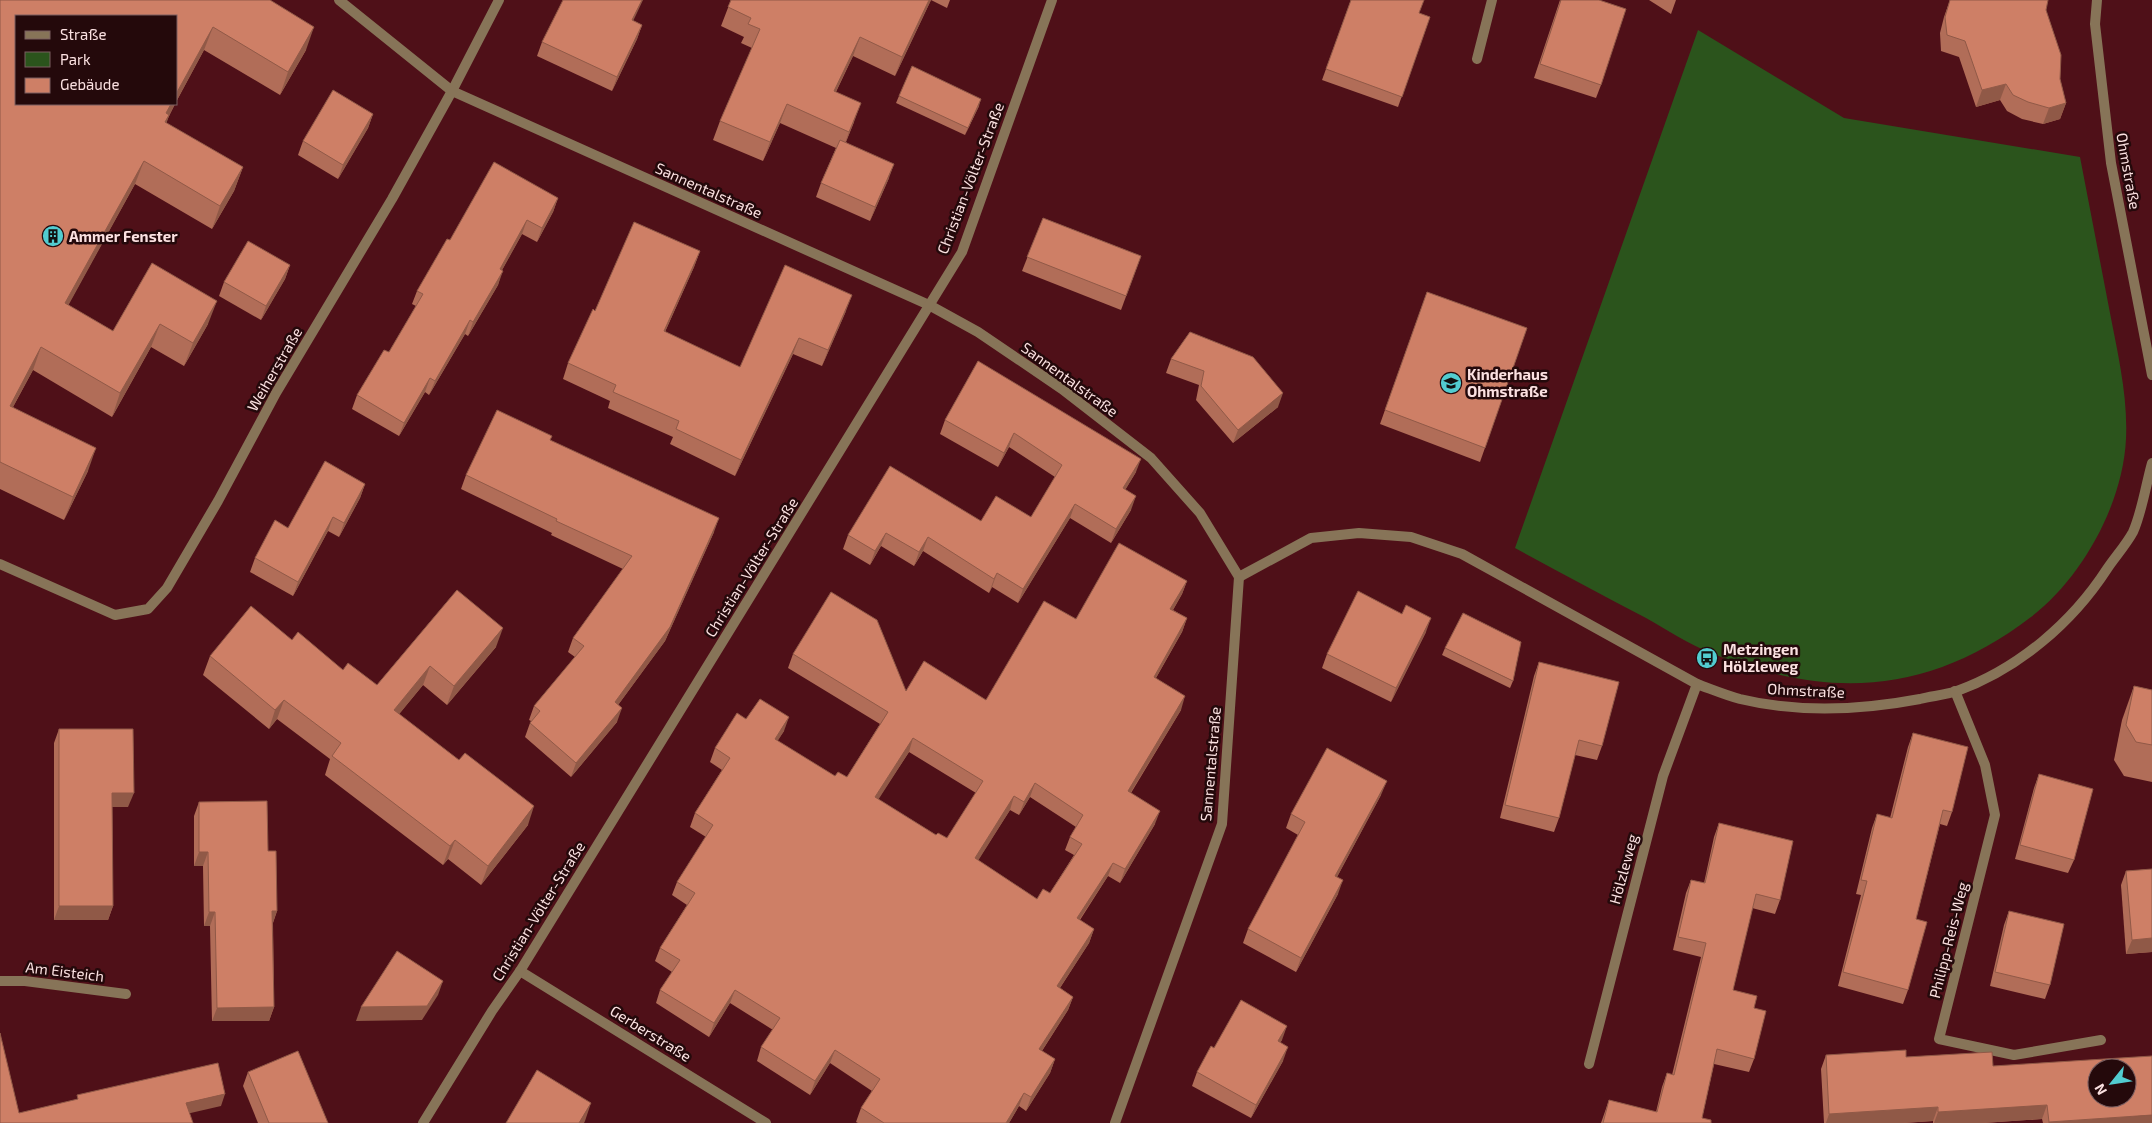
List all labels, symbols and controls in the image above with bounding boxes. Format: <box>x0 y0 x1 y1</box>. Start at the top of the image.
legend <box>15 15 178 105</box>
text: Straße <box>60 25 106 43</box>
text: Park <box>60 50 91 68</box>
text: Gebäude <box>60 75 119 93</box>
street label: Christian-Völter-Straße <box>933 100 1007 256</box>
street label: Ohmstraße <box>2113 131 2145 211</box>
street label: Sannentalstraße <box>653 158 765 222</box>
building icon: Ammer Fenster <box>41 224 65 248</box>
place label: Ammer Fenster <box>69 227 178 245</box>
street label: Weiherstraße <box>243 324 305 414</box>
street label: Sannentalstraße <box>1018 338 1122 420</box>
place label: Kinderhaus Ohmstraße <box>1467 365 1548 400</box>
school or university icon: Kinderhaus Ohmstraße <box>1439 371 1463 395</box>
street label: Christian-Völter-Straße <box>701 494 801 640</box>
place label: Metzingen Hölzleweg <box>1723 640 1799 675</box>
bus stop icon: Metzingen Hölzleweg <box>1695 646 1719 670</box>
street label: Ohmstraße <box>1767 679 1845 701</box>
street label: Sannentalstraße <box>1196 706 1224 822</box>
street label: Hölzleweg <box>1605 831 1641 906</box>
street label: Christian-Völter-Straße <box>488 838 588 984</box>
street label: Philipp-Reis-Weg <box>1925 879 1971 1000</box>
street label: Am Eisteich <box>25 957 105 985</box>
street label: Gerberstraße <box>607 1001 695 1065</box>
north arrow <box>2087 1058 2137 1108</box>
text: N <box>2090 1081 2110 1098</box>

